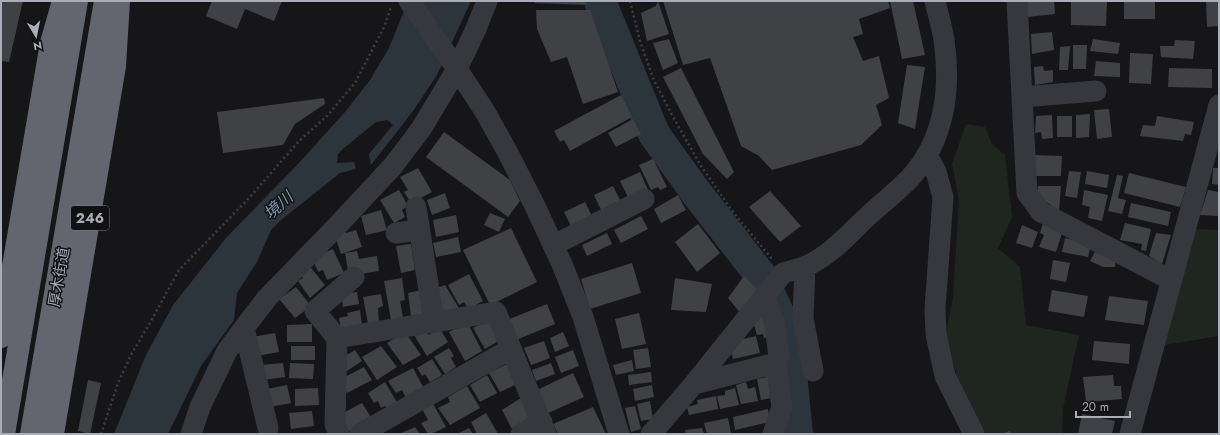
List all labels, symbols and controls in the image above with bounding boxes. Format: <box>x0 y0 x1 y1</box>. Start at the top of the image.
north arrow <box>16 16 56 56</box>
text: N <box>32 37 43 54</box>
water label: 境川 <box>259 185 299 225</box>
road number: 246 <box>71 206 109 230</box>
street label: 厚木街道 <box>43 246 75 308</box>
scale bar <box>1076 393 1130 419</box>
text: 20 m <box>1082 398 1109 416</box>

